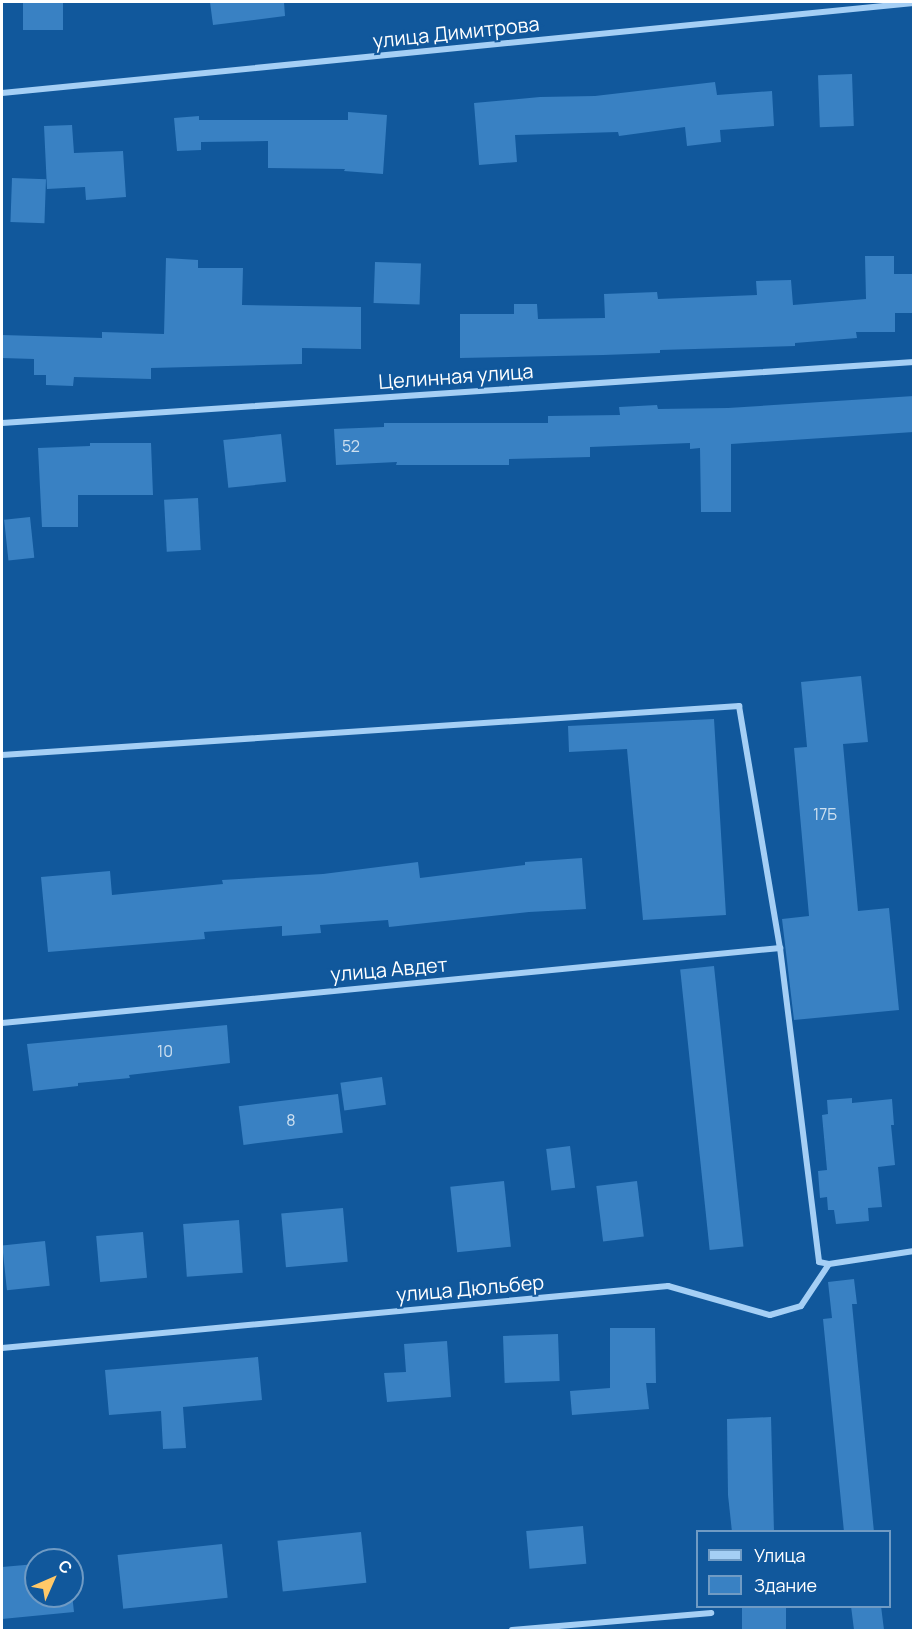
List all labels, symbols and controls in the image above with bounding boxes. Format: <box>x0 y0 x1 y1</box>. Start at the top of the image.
street label: улица Димитрова <box>371 11 541 53</box>
street label: Целинная улица <box>378 359 534 393</box>
house number: 52 <box>342 436 360 456</box>
house number: 17Б <box>813 804 837 824</box>
street label: улица Авдет <box>329 952 449 986</box>
house number: 10 <box>157 1041 173 1061</box>
house number: 8 <box>286 1110 296 1130</box>
street label: улица Дюльбер <box>395 1270 545 1306</box>
legend <box>696 1530 891 1608</box>
text: Улица <box>754 1543 806 1567</box>
north arrow <box>24 1548 84 1608</box>
text: С <box>53 1555 77 1579</box>
text: Здание <box>754 1573 817 1597</box>

